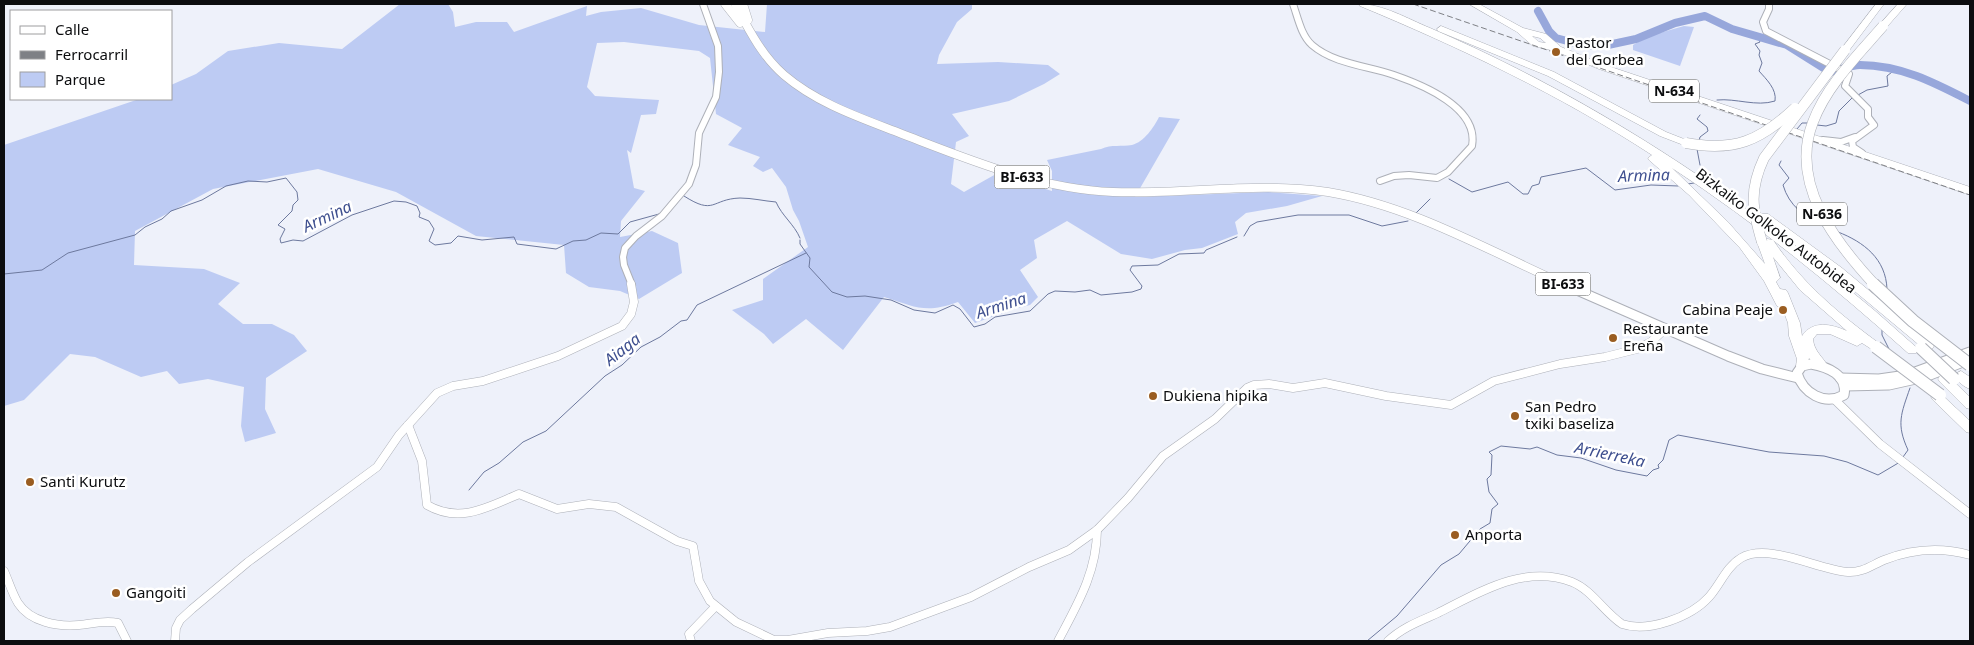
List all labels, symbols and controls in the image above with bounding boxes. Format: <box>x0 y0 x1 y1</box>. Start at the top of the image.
legend <box>10 10 172 100</box>
text: Calle <box>55 19 89 39</box>
place label: Pastor del Gorbea <box>1566 32 1644 69</box>
text: Ferrocarril <box>55 44 128 64</box>
marker: Pastor del Gorbea <box>1550 46 1562 58</box>
text: Parque <box>55 69 105 89</box>
road number: N-634 <box>1649 80 1699 102</box>
water label: Armina <box>1617 163 1670 187</box>
street label: Bizkaiko Golkoko Autobidea <box>1692 163 1861 297</box>
road number: BI-633 <box>994 166 1050 188</box>
water label: Armina <box>298 195 355 237</box>
road number: N-636 <box>1797 202 1847 225</box>
road number: BI-633 <box>1536 272 1590 296</box>
water label: Armina <box>972 287 1029 324</box>
place label: Cabina Peaje <box>1682 299 1773 319</box>
marker: Cabina Peaje <box>1777 304 1789 316</box>
place label: Restaurante Ereña <box>1623 318 1709 355</box>
water label: Aiaga <box>598 328 645 371</box>
marker: Restaurante Ereña <box>1607 332 1619 344</box>
place label: Dukiena hipika <box>1163 385 1268 405</box>
marker: Dukiena hipika <box>1147 390 1159 402</box>
place label: San Pedro txiki baseliza <box>1525 396 1615 433</box>
marker: San Pedro txiki baseliza <box>1509 410 1521 422</box>
water label: Arrierreka <box>1572 436 1647 472</box>
place label: Santi Kurutz <box>40 471 126 491</box>
marker: Santi Kurutz <box>24 476 36 488</box>
place label: Anporta <box>1465 524 1522 544</box>
marker: Anporta <box>1449 529 1461 541</box>
place label: Gangoiti <box>126 582 186 602</box>
marker: Gangoiti <box>110 587 122 599</box>

